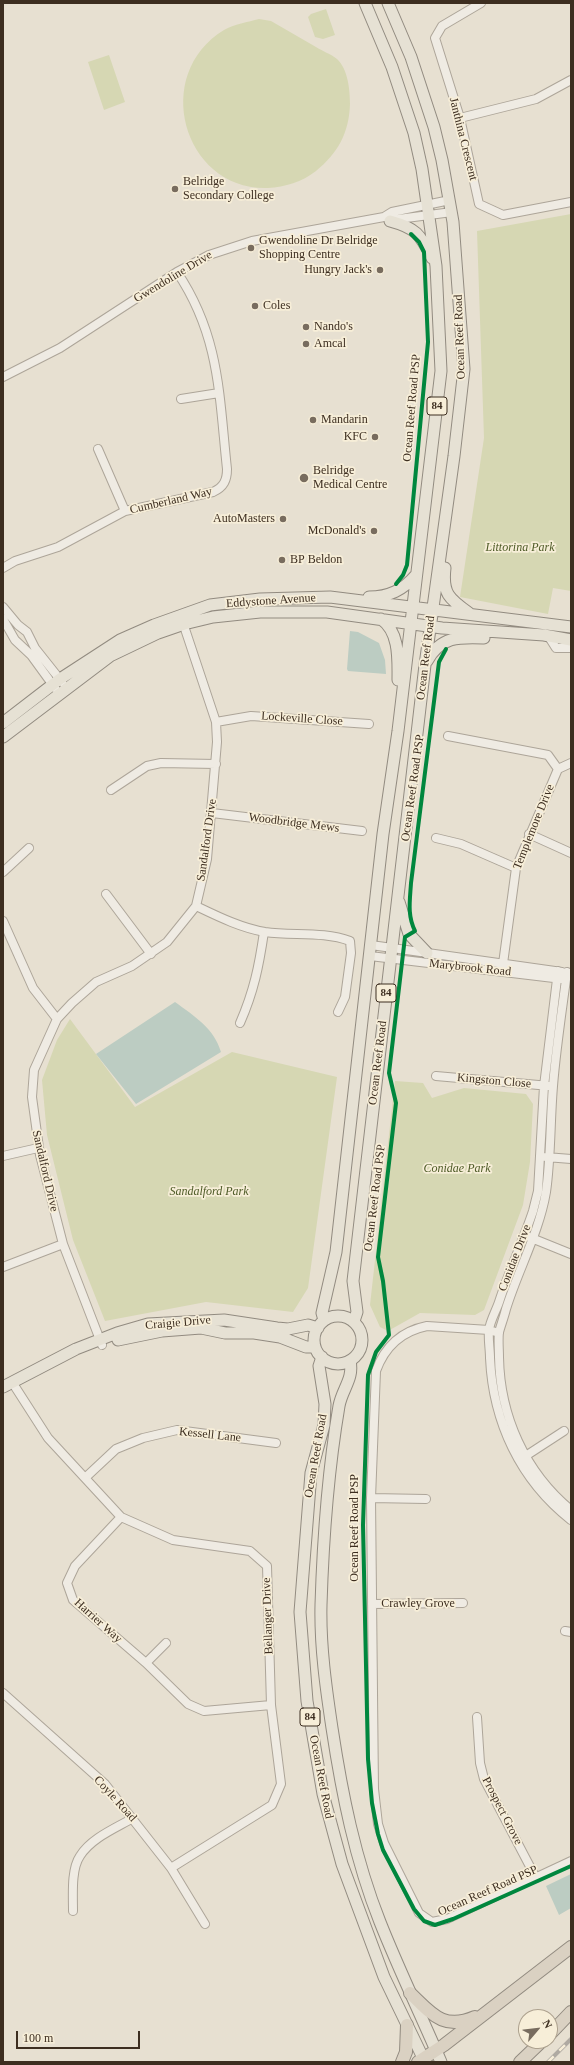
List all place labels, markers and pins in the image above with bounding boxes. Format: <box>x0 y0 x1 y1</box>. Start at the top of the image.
place label: Belridge Secondary College <box>183 175 274 203</box>
marker: Belridge Secondary College <box>170 184 180 194</box>
place label: Gwendoline Dr Belridge Shopping Centre <box>259 234 378 262</box>
marker: Gwendoline Dr Belridge Shopping Centre <box>246 243 256 253</box>
place label: Hungry Jack's <box>304 263 372 277</box>
marker: Hungry Jack's <box>375 265 385 275</box>
place label: Coles <box>263 299 290 313</box>
marker: Coles <box>250 301 260 311</box>
place label: Nando's <box>314 320 353 334</box>
marker: Nando's <box>301 322 311 332</box>
place label: Amcal <box>314 337 346 351</box>
marker: Amcal <box>301 339 311 349</box>
place label: Mandarin <box>321 413 368 427</box>
marker: Mandarin <box>308 415 318 425</box>
place label: KFC <box>344 430 367 444</box>
marker: KFC <box>370 432 380 442</box>
place label: Belridge Medical Centre <box>313 464 387 492</box>
marker: Belridge Medical Centre <box>298 472 310 484</box>
place label: AutoMasters <box>213 512 275 526</box>
marker: AutoMasters <box>278 514 288 524</box>
place label: McDonald's <box>308 524 366 538</box>
marker: McDonald's <box>369 526 379 536</box>
place label: BP Beldon <box>290 553 342 567</box>
marker: BP Beldon <box>277 555 287 565</box>

